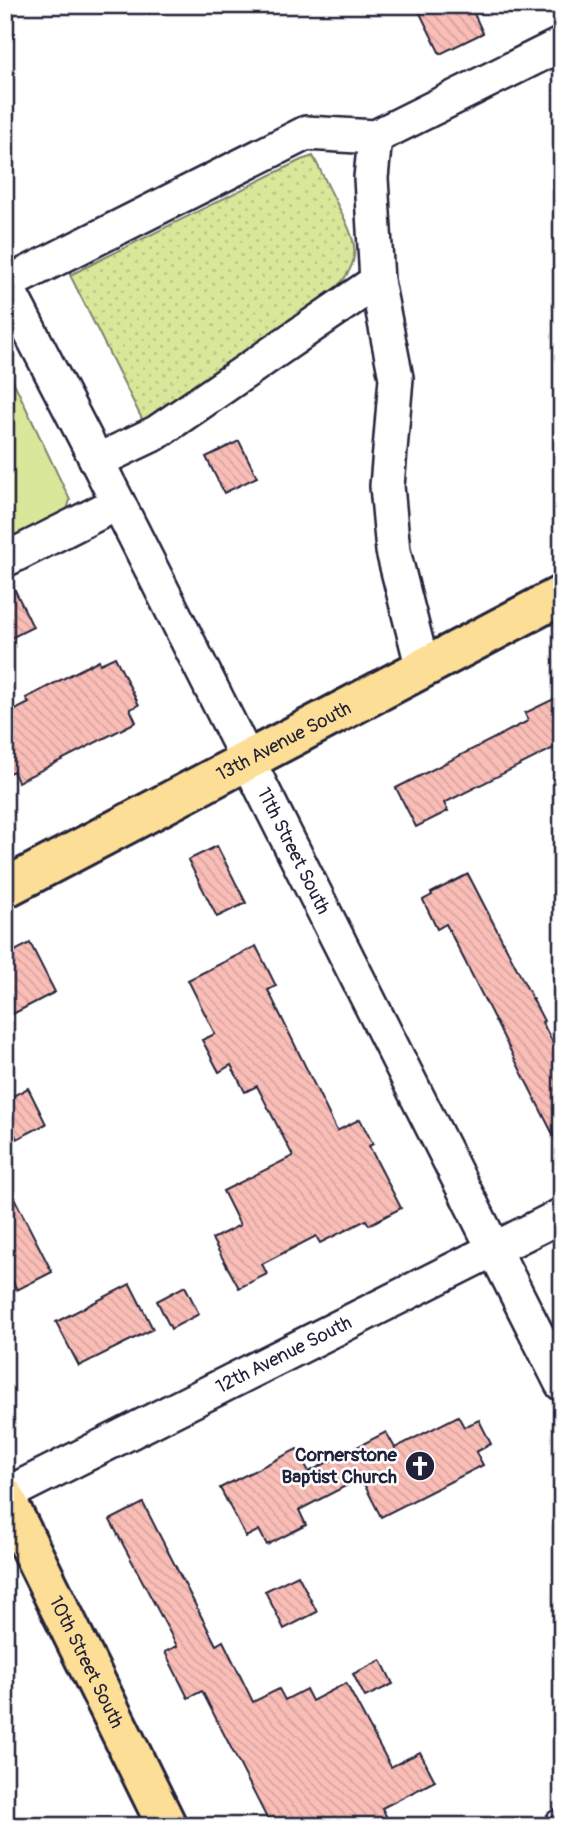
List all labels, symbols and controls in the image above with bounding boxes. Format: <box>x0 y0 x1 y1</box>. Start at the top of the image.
street label: 13th Avenue South <box>212 696 355 787</box>
street label: 11th Street South <box>252 784 335 918</box>
street label: 12th Avenue South <box>212 1311 356 1399</box>
place label: Cornerstone Baptist Church <box>282 1443 398 1489</box>
church icon: Cornerstone Baptist Church <box>403 1449 437 1483</box>
street label: 10th Street South <box>44 1592 129 1732</box>

